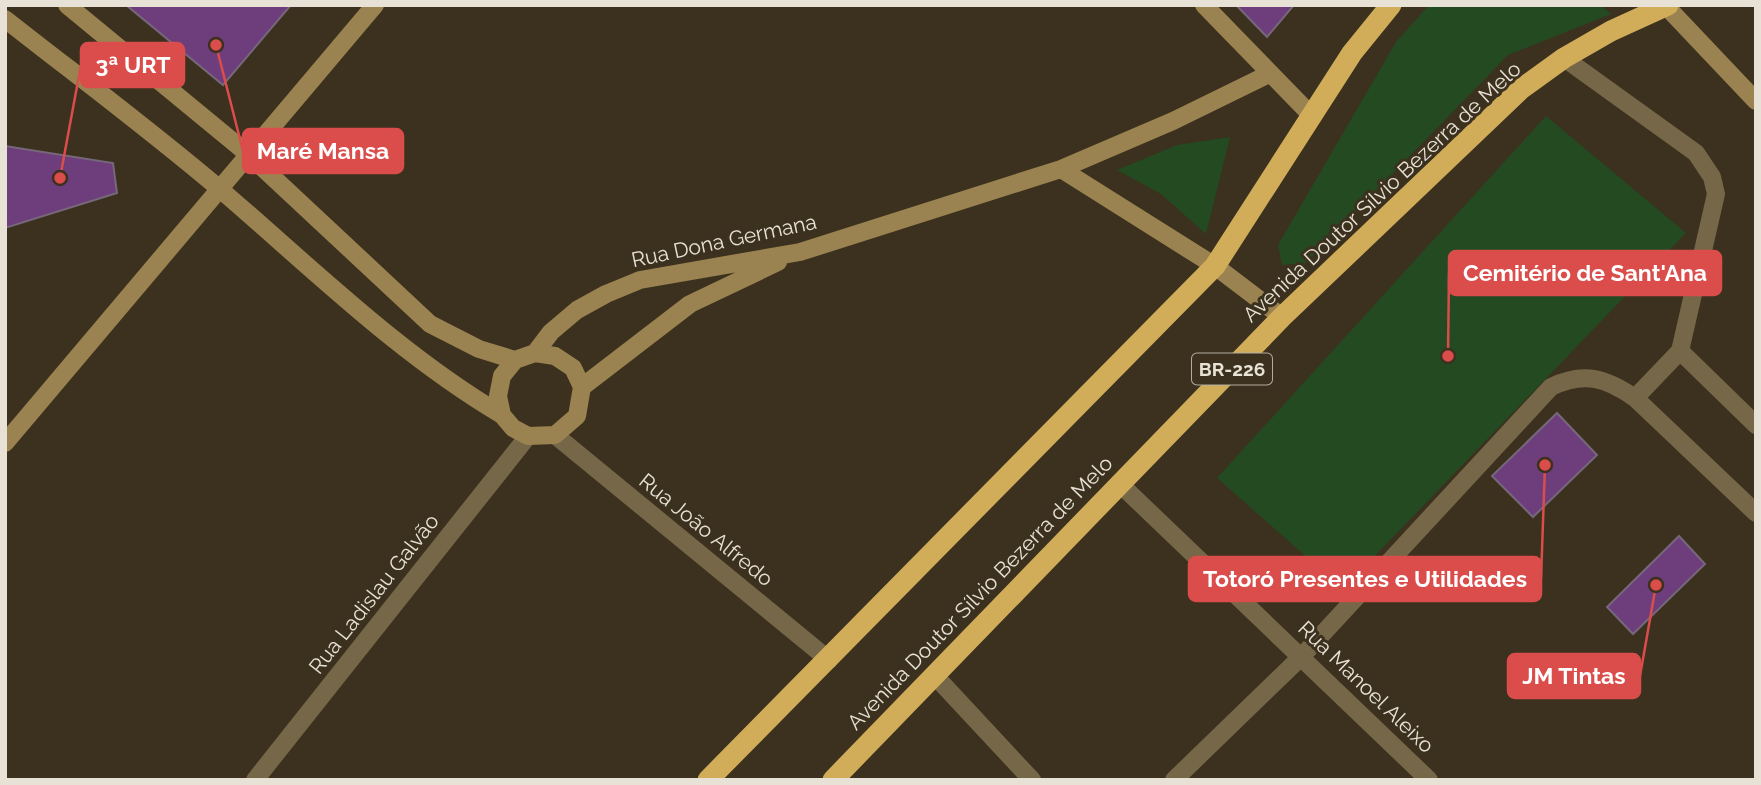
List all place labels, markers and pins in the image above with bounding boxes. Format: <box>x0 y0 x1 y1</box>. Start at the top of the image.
callout: 3ª URT <box>81 43 184 87</box>
callout: Maré Mansa <box>243 129 403 173</box>
callout: Cemitério de Sant'Ana <box>1449 251 1721 295</box>
callout: Totoró Presentes e Utilidades <box>1189 557 1541 601</box>
callout: JM Tintas <box>1508 654 1640 698</box>

